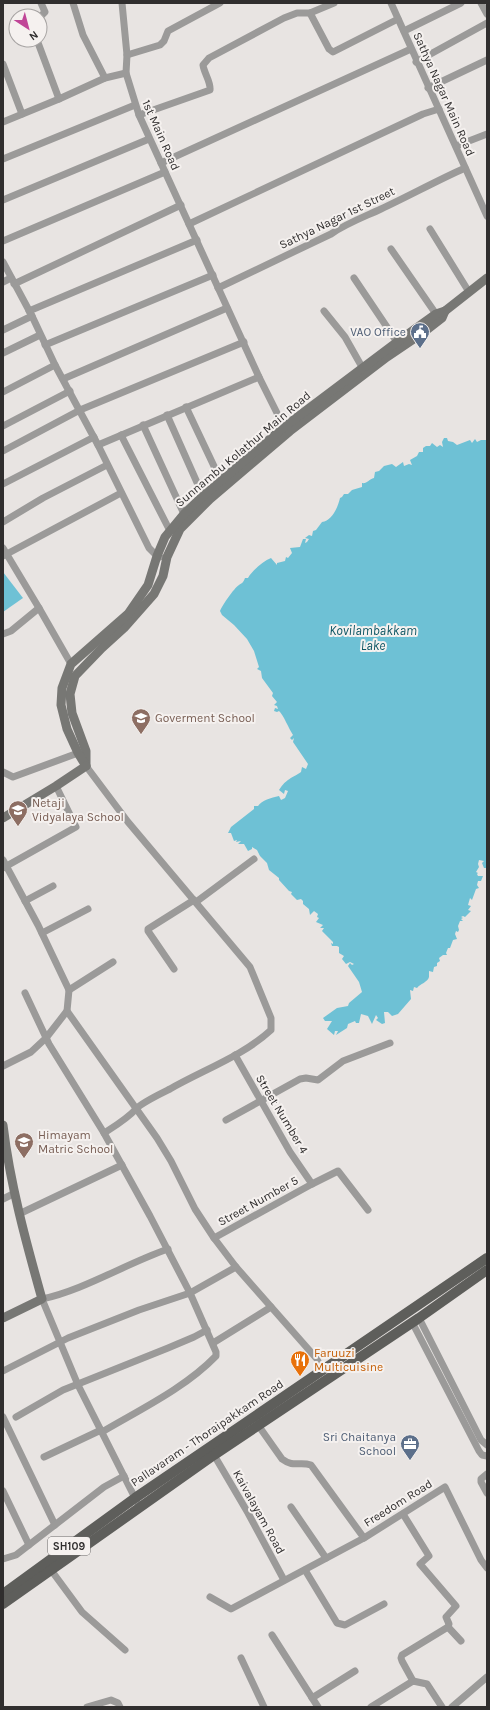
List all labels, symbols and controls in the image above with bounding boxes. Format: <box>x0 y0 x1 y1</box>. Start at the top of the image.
north arrow <box>8 8 48 48</box>
text: N <box>27 28 41 43</box>
street label: Sathya Nagar Main Road <box>410 30 478 158</box>
street label: 1st Main Road <box>139 98 183 172</box>
street label: Sathya Nagar 1st Street <box>277 184 397 252</box>
public building icon: VAO Office <box>409 321 431 349</box>
place label: VAO Office <box>350 325 406 339</box>
street label: Sunnambu Kolathur Main Road <box>173 388 313 510</box>
water label: Kovilambakkam Lake <box>329 623 417 653</box>
school or university icon: Goverment School <box>130 707 152 735</box>
place label: Goverment School <box>155 711 255 725</box>
place label: Netaji Vidyalaya School <box>32 796 124 824</box>
school or university icon: Netaji Vidyalaya School <box>7 799 29 827</box>
street label: Street Number 4 <box>253 1072 311 1156</box>
place label: Himayam Matric School <box>38 1128 113 1156</box>
school or university icon: Himayam Matric School <box>13 1131 35 1159</box>
street label: Street Number 5 <box>215 1173 301 1229</box>
place label: Faruuzi Multicuisine <box>314 1346 383 1374</box>
restaurant icon: Faruuzi Multicuisine <box>289 1349 311 1377</box>
street label: Pallavaram - Thoraipakkam Road <box>128 1377 286 1489</box>
place label: Sri Chaitanya School <box>323 1430 396 1458</box>
office icon: Sri Chaitanya School <box>399 1433 421 1461</box>
street label: Kaivalayam Road <box>230 1468 288 1556</box>
street label: Freedom Road <box>361 1476 435 1530</box>
road number: SH109 <box>48 1537 90 1555</box>

